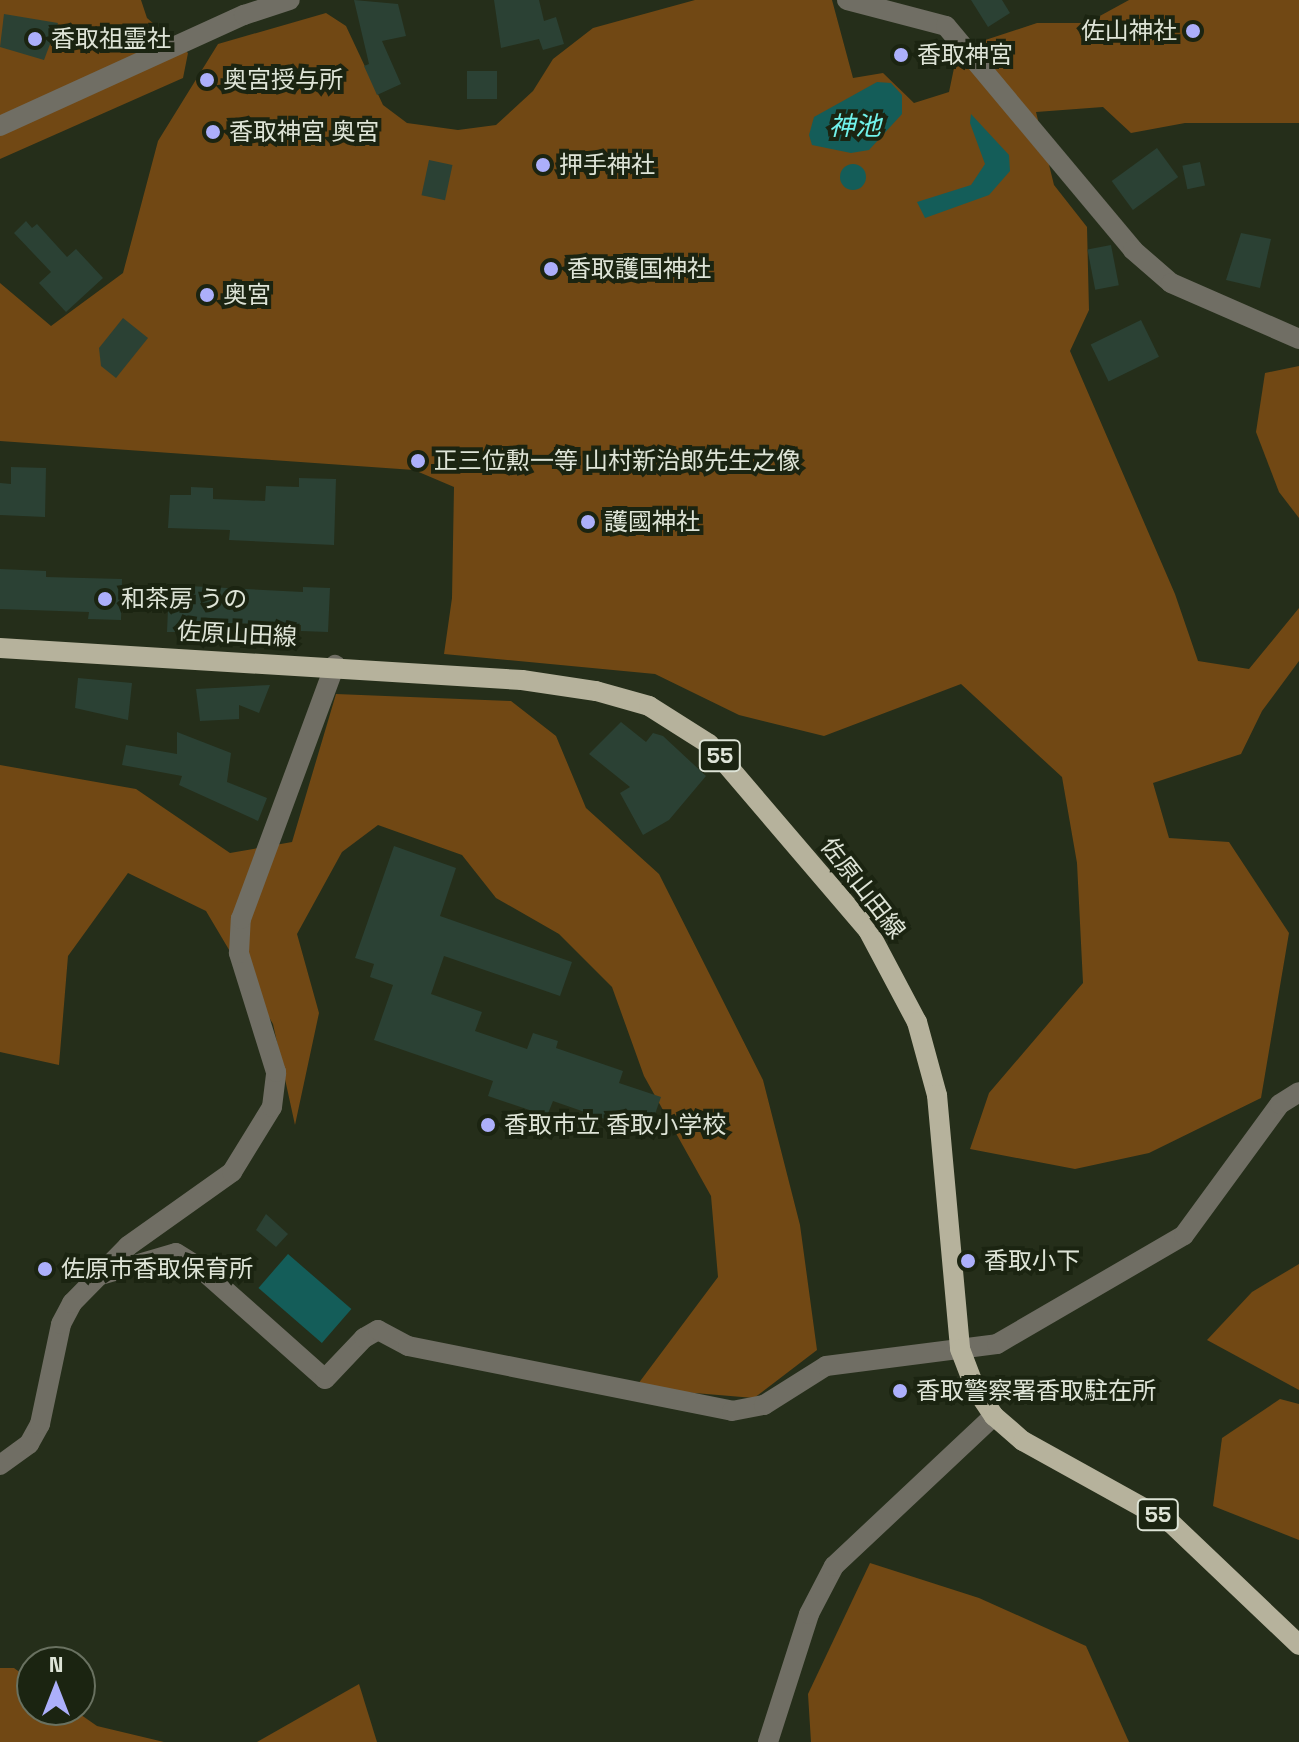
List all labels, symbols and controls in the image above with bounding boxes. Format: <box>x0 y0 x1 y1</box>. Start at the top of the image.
place label: 佐山神社 <box>1081 17 1177 45</box>
marker: 佐山神社 <box>1184 22 1202 40</box>
place label: 香取祖霊社 <box>51 25 171 53</box>
marker: 香取祖霊社 <box>26 30 44 48</box>
place label: 香取神宮 <box>917 41 1013 69</box>
marker: 香取神宮 <box>892 46 910 64</box>
place label: 奥宮授与所 <box>223 66 343 94</box>
marker: 奥宮授与所 <box>198 71 216 89</box>
water label: 神池 <box>829 111 881 143</box>
place label: 香取神宮 奥宮 <box>229 118 379 146</box>
marker: 香取神宮 奥宮 <box>204 123 222 141</box>
place label: 押手神社 <box>559 151 655 179</box>
marker: 押手神社 <box>534 156 552 174</box>
place label: 香取護国神社 <box>567 255 711 283</box>
marker: 香取護国神社 <box>542 260 560 278</box>
place label: 奥宮 <box>223 281 271 309</box>
marker: 奥宮 <box>198 286 216 304</box>
place label: 正三位勲一等 山村新治郎先生之像 <box>434 447 800 475</box>
marker: 正三位勲一等 山村新治郎先生之像 <box>409 452 427 470</box>
place label: 護國神社 <box>604 508 700 536</box>
marker: 護國神社 <box>579 513 597 531</box>
place label: 和茶房 うの <box>121 585 247 613</box>
marker: 和茶房 うの <box>96 590 114 608</box>
street label: 佐原山田線 <box>176 616 298 652</box>
road number: 55 <box>698 738 742 774</box>
street label: 佐原山田線 <box>815 832 911 944</box>
place label: 香取市立 香取小学校 <box>504 1111 726 1139</box>
marker: 香取市立 香取小学校 <box>479 1116 497 1134</box>
place label: 香取小下 <box>984 1247 1080 1275</box>
marker: 香取小下 <box>959 1252 977 1270</box>
place label: 佐原市香取保育所 <box>61 1255 253 1283</box>
marker: 佐原市香取保育所 <box>36 1260 54 1278</box>
place label: 香取警察署香取駐在所 <box>916 1377 1156 1405</box>
marker: 香取警察署香取駐在所 <box>891 1382 909 1400</box>
road number: 55 <box>1136 1497 1180 1533</box>
north arrow <box>16 1646 96 1726</box>
text: N <box>49 1650 63 1678</box>

